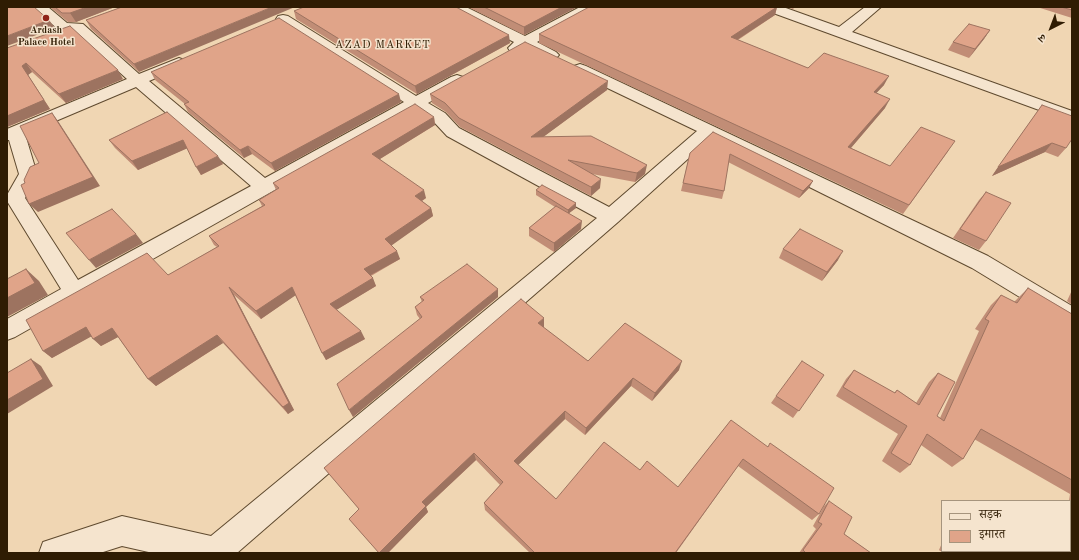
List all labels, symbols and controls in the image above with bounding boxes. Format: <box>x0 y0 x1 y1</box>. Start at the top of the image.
north arrow <box>1031 8 1071 48</box>
marker: Ardash Palace Hotel <box>41 13 51 23</box>
place label: Ardash Palace Hotel <box>18 24 74 48</box>
text: उ <box>1037 31 1048 43</box>
district label: AZAD MARKET <box>335 38 431 52</box>
legend <box>941 500 1071 552</box>
text: सड़क <box>979 509 1002 521</box>
text: इमारत <box>979 529 1005 541</box>

